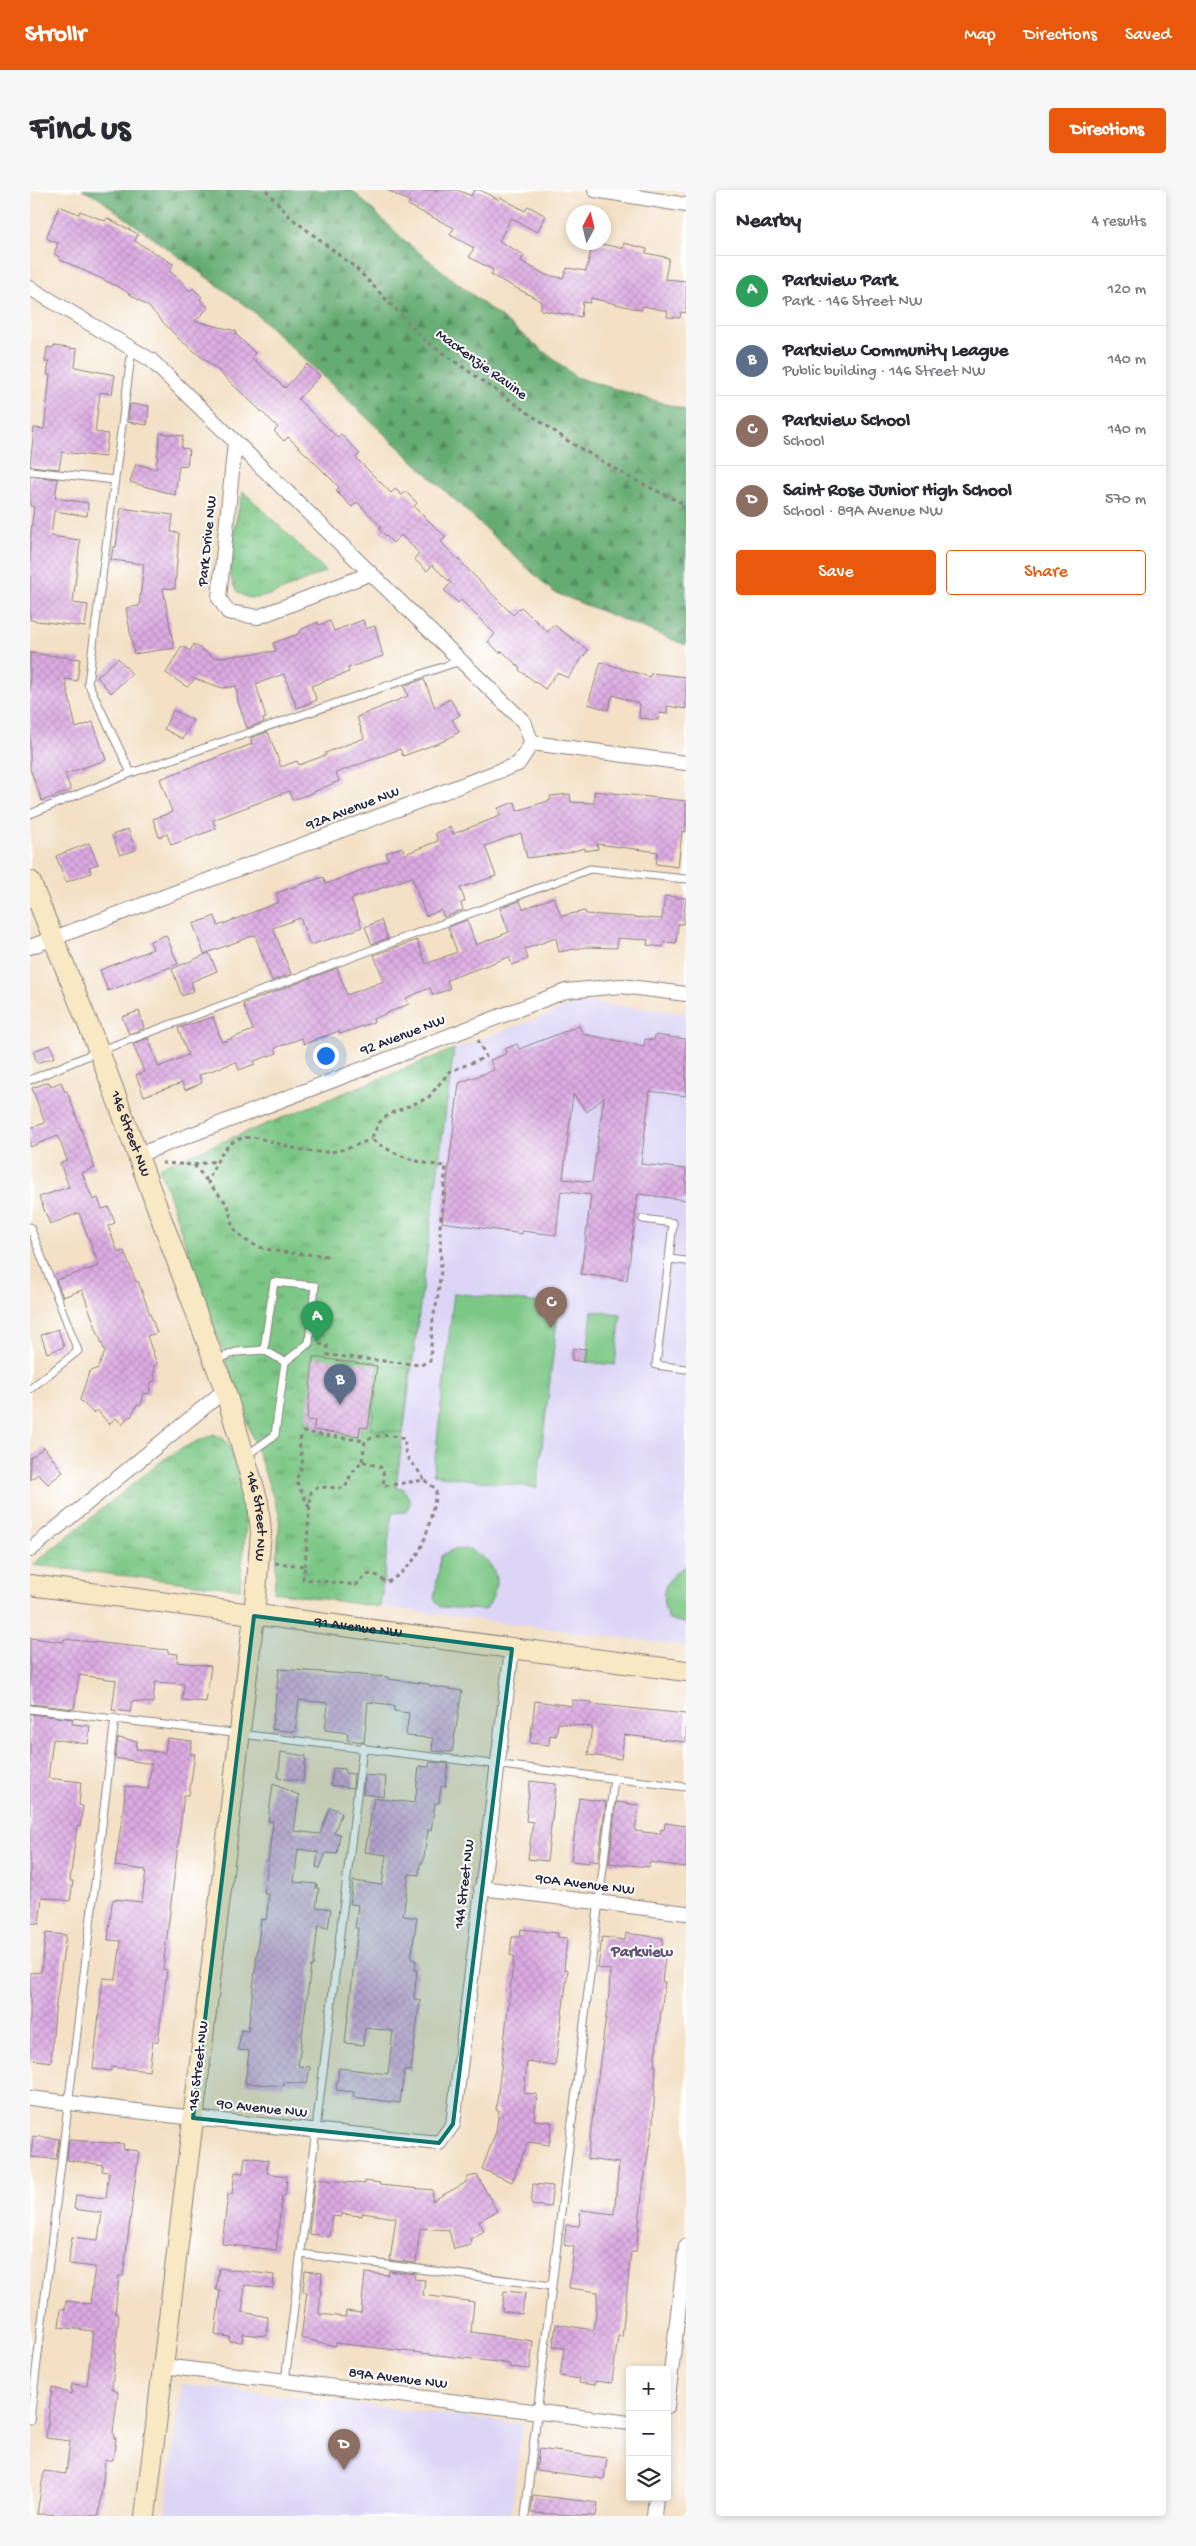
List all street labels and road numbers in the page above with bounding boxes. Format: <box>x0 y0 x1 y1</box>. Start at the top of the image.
street label: MacKenzie Ravine <box>432 326 531 404</box>
street label: Park Drive NW <box>194 495 222 588</box>
street label: 92A Avenue NW <box>303 783 402 835</box>
street label: 92 Avenue NW <box>357 1011 448 1061</box>
street label: 146 Street NW <box>105 1087 154 1180</box>
street label: 146 Street NW <box>240 1469 270 1562</box>
street label: 91 Avenue NW <box>312 1613 403 1643</box>
street label: 144 Street NW <box>450 1838 479 1931</box>
street label: 90A Avenue NW <box>533 1870 636 1900</box>
street label: 145 Street NW <box>184 2020 213 2113</box>
street label: 90 Avenue NW <box>215 2095 308 2123</box>
street label: 89A Avenue NW <box>348 2364 449 2394</box>

